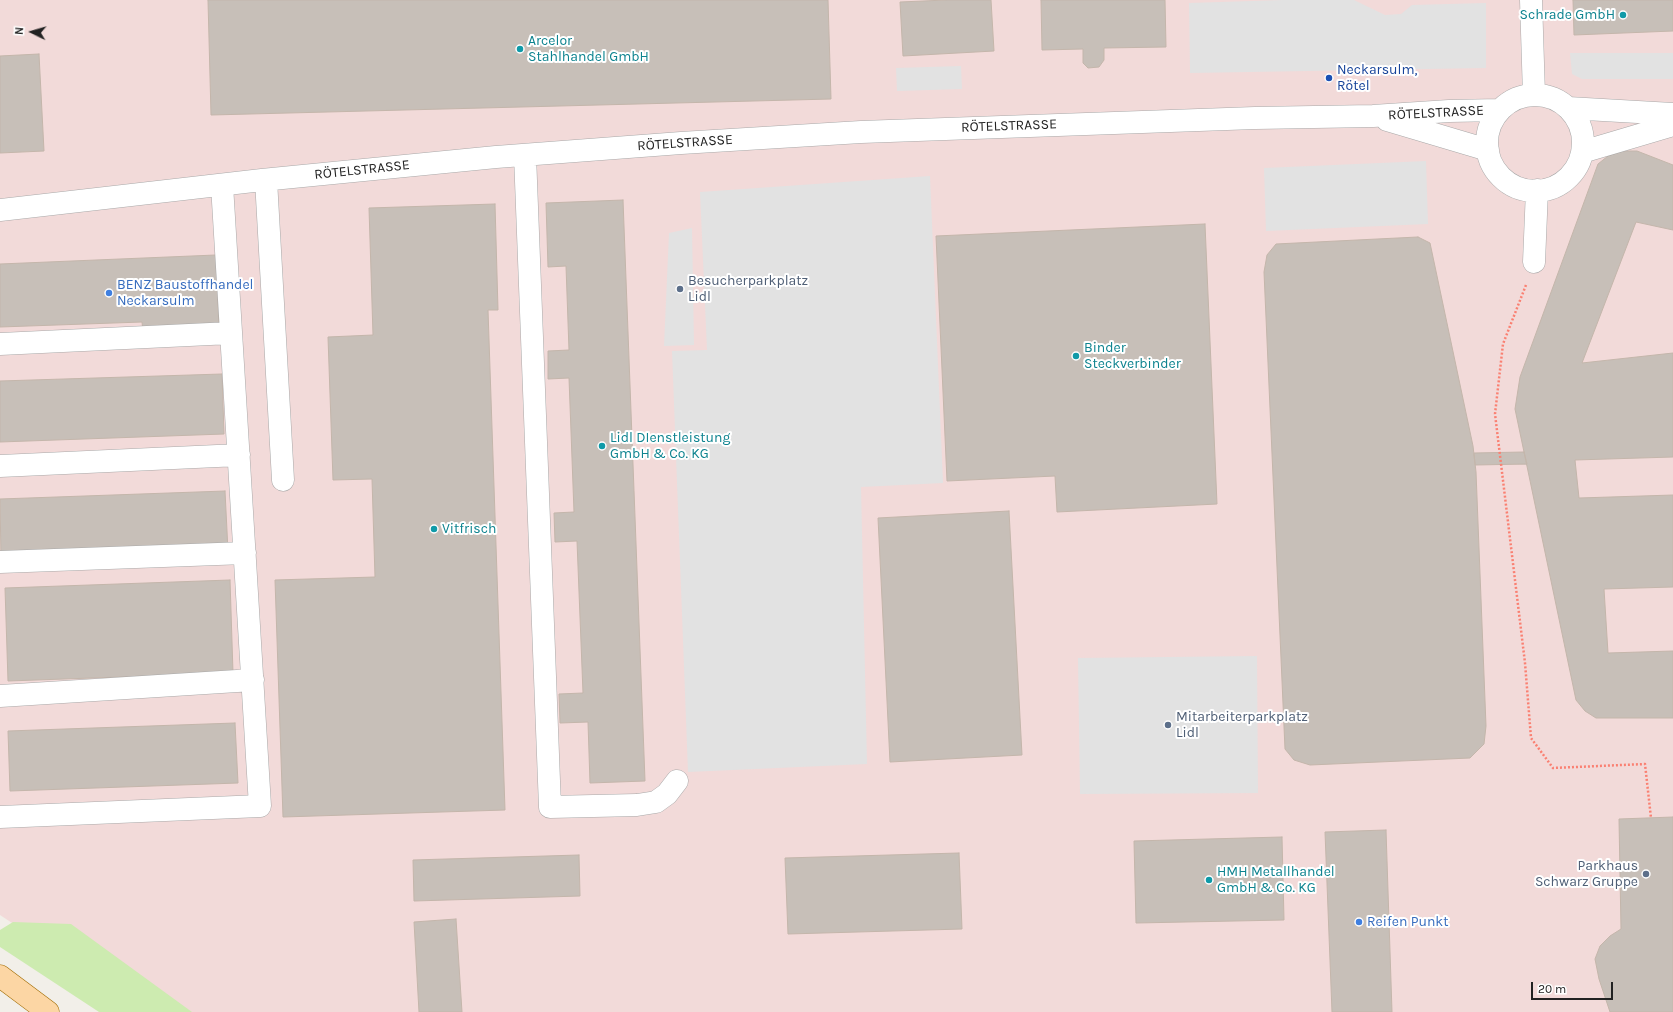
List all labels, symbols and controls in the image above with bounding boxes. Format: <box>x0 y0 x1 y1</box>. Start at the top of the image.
place label: Schrade GmbH <box>1520 7 1615 23</box>
marker: Schrade GmbH <box>1618 10 1628 20</box>
north arrow <box>12 12 52 52</box>
text: N <box>13 26 26 35</box>
place label: Arcelor Stahlhandel GmbH <box>528 33 649 66</box>
marker: Arcelor Stahlhandel GmbH <box>515 44 525 54</box>
place label: Neckarsulm, Rötel <box>1337 62 1417 94</box>
marker: Neckarsulm, Rötel <box>1324 73 1334 83</box>
street label: RÖTELSTRASSE <box>1388 102 1484 124</box>
street label: RÖTELSTRASSE <box>961 116 1057 136</box>
street label: RÖTELSTRASSE <box>637 131 733 155</box>
street label: RÖTELSTRASSE <box>313 157 411 183</box>
place label: Besucherparkplatz Lidl <box>688 273 808 306</box>
place label: BENZ Baustoffhandel Neckarsulm <box>117 277 254 310</box>
marker: Besucherparkplatz Lidl <box>675 284 685 294</box>
marker: BENZ Baustoffhandel Neckarsulm <box>104 288 114 298</box>
place label: Binder Steckverbinder <box>1084 340 1181 372</box>
marker: Binder Steckverbinder <box>1071 351 1081 361</box>
place label: Lidl DIenstleistung GmbH & Co. KG <box>610 430 730 462</box>
marker: Lidl DIenstleistung GmbH & Co. KG <box>597 441 607 451</box>
place label: Vitfrisch <box>442 521 496 537</box>
marker: Vitfrisch <box>429 524 439 534</box>
place label: Mitarbeiterparkplatz Lidl <box>1176 709 1308 742</box>
marker: Mitarbeiterparkplatz Lidl <box>1163 720 1173 730</box>
place label: Parkhaus Schwarz Gruppe <box>1535 858 1638 890</box>
place label: HMH Metallhandel GmbH & Co. KG <box>1217 864 1335 896</box>
marker: Parkhaus Schwarz Gruppe <box>1641 869 1651 879</box>
marker: HMH Metallhandel GmbH & Co. KG <box>1204 875 1214 885</box>
place label: Reifen Punkt <box>1367 914 1449 930</box>
marker: Reifen Punkt <box>1354 917 1364 927</box>
scale bar <box>1533 974 1615 1000</box>
text: 20 m <box>1538 982 1566 996</box>

